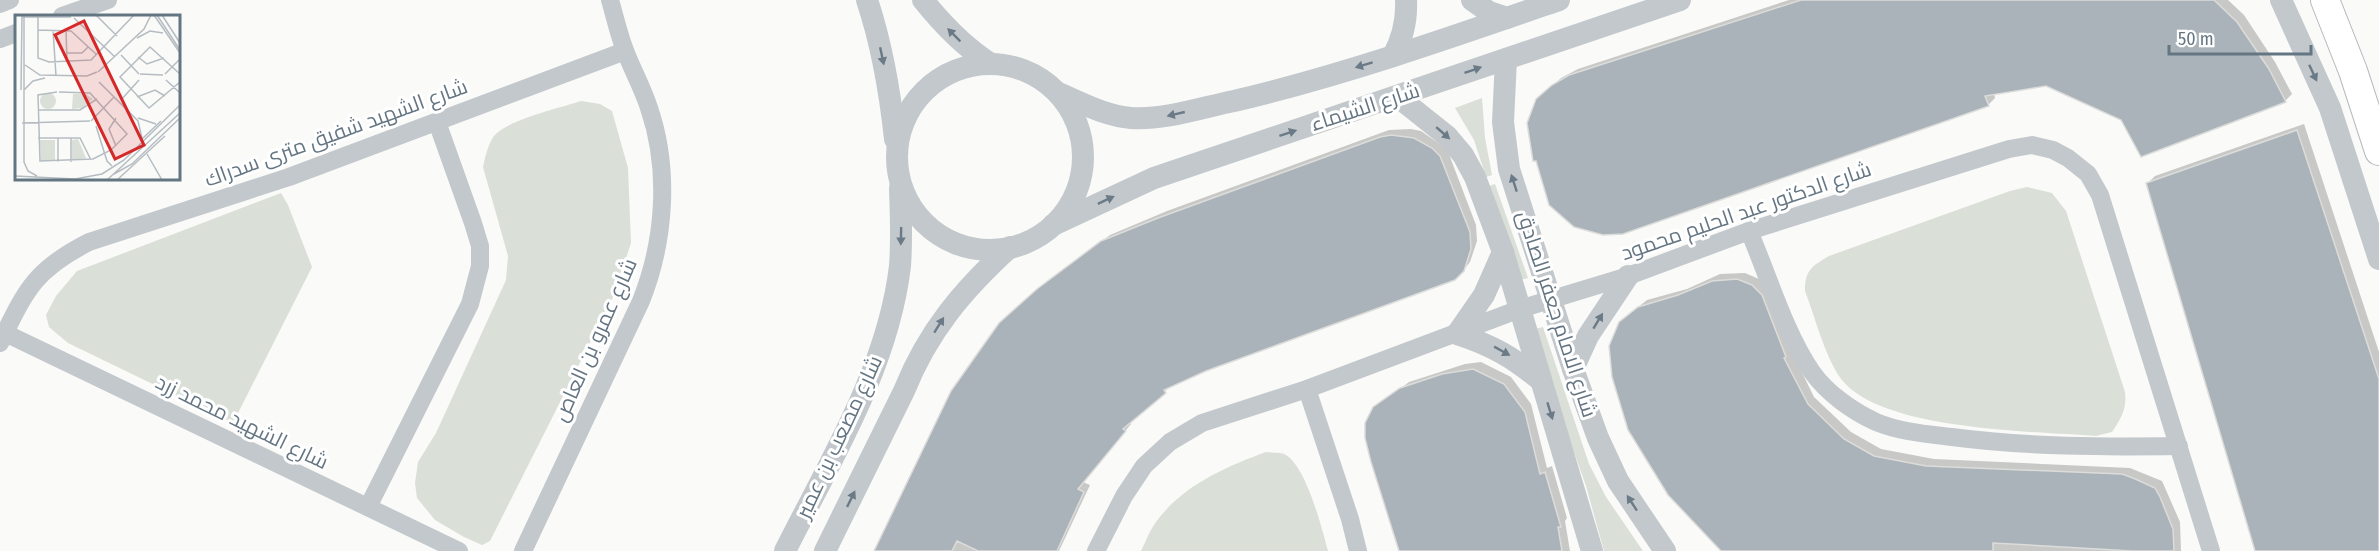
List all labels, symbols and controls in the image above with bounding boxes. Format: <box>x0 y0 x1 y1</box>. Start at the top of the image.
inset map <box>15 15 180 180</box>
scale bar <box>2169 18 2312 56</box>
text: 50 m <box>2178 28 2214 50</box>
one-way arrow <box>948 29 962 43</box>
one-way arrow <box>878 47 888 66</box>
one-way arrow <box>1355 61 1373 70</box>
one-way arrow <box>2308 64 2317 81</box>
one-way arrow <box>1464 65 1482 75</box>
street label: شارع الشهيد شفيق مترى سدراك <box>201 73 471 194</box>
street label: شارع الشيماء <box>1307 77 1423 138</box>
one-way arrow <box>1166 110 1185 119</box>
one-way arrow <box>1435 127 1451 140</box>
one-way arrow <box>1280 128 1298 137</box>
street label: شارع الدكتور عبد الحليم محمود <box>1617 156 1875 267</box>
one-way arrow <box>1509 174 1518 192</box>
one-way arrow <box>1097 195 1114 204</box>
street label: شارع الامام جعفر الصادق <box>1510 207 1603 421</box>
one-way arrow <box>896 227 906 246</box>
street label: شارع عمرو بن العاص <box>547 254 644 426</box>
one-way arrow <box>1592 313 1603 329</box>
one-way arrow <box>933 316 944 333</box>
one-way arrow <box>1494 346 1511 356</box>
street label: شارع مصعب بن عمير <box>789 351 889 524</box>
street label: شارع الشهيد محمد زرد <box>151 369 333 476</box>
one-way arrow <box>1546 402 1555 420</box>
one-way arrow <box>847 490 856 507</box>
one-way arrow <box>1627 495 1638 511</box>

